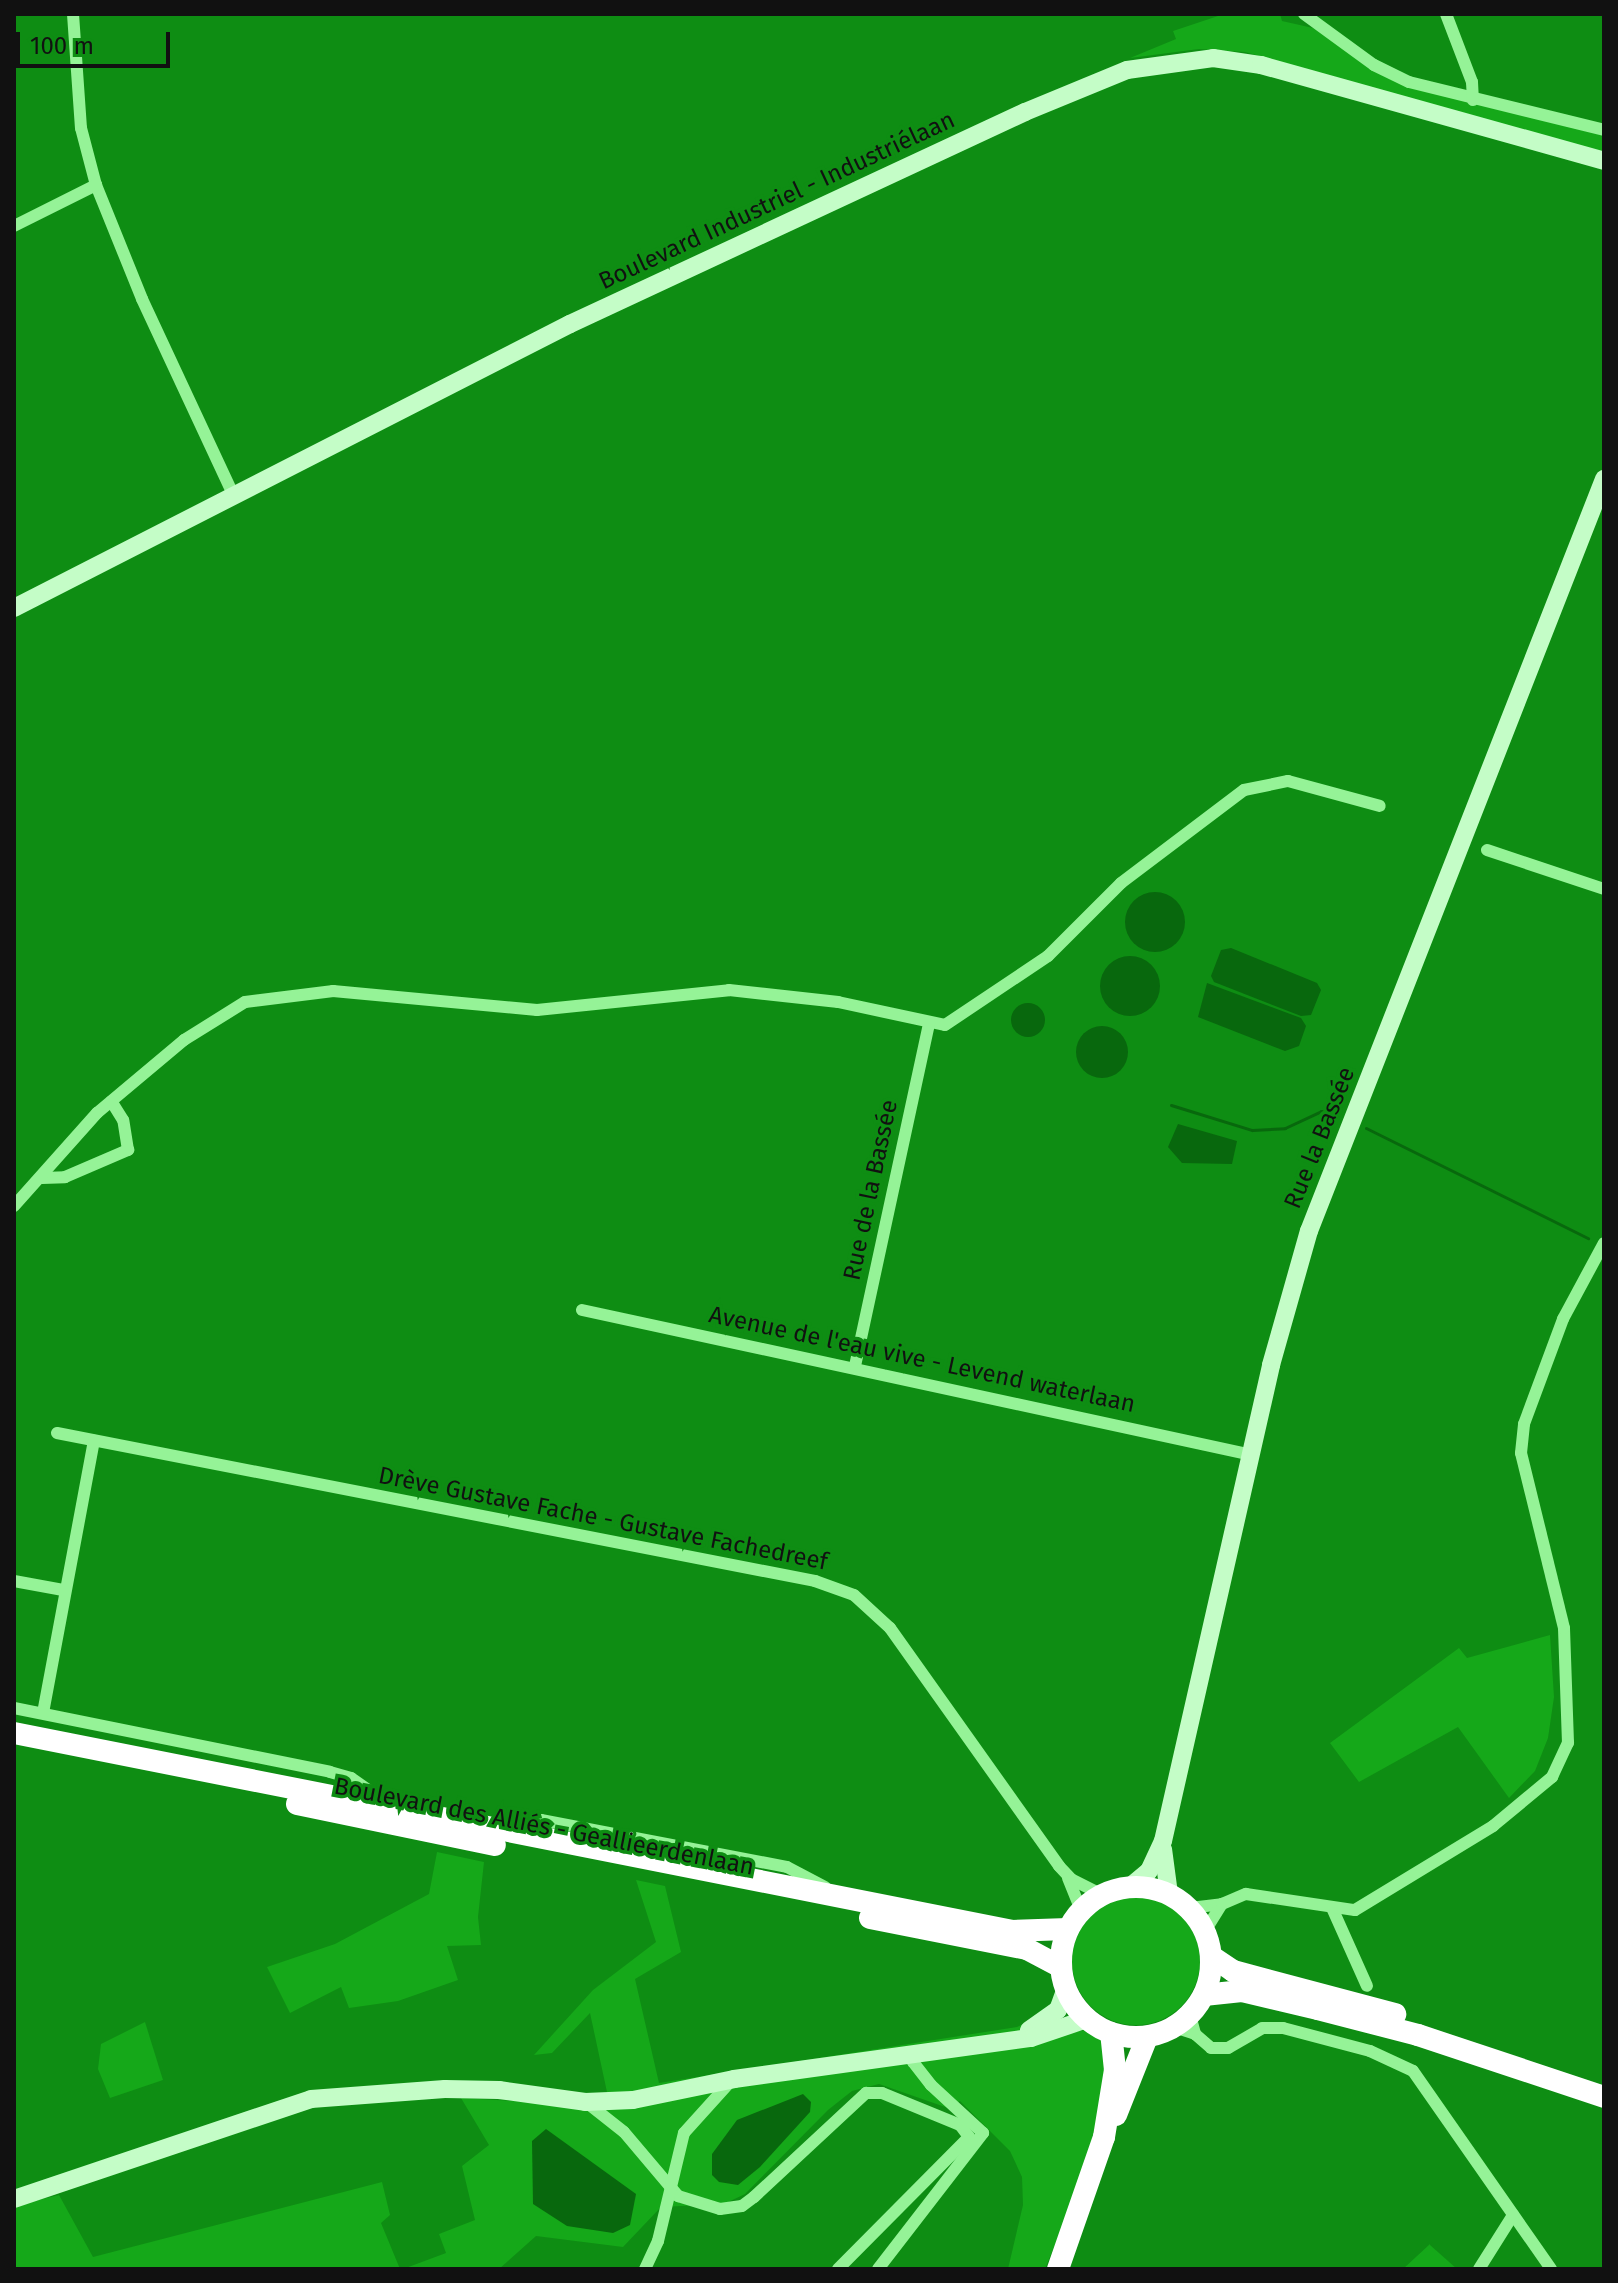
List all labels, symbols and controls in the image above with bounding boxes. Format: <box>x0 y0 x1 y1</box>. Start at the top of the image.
scale bar <box>20 16 174 66</box>
text: 100 m <box>30 32 94 60</box>
street label: Boulevard Industriel - Industriélaan <box>594 106 960 296</box>
street label: Rue la Bassée <box>1279 1063 1361 1213</box>
street label: Rue de la Bassée <box>838 1097 904 1283</box>
street label: Avenue de l'eau vive - Levend waterlaan <box>706 1301 1138 1419</box>
street label: Drève Gustave Fache - Gustave Fachedreef <box>376 1461 830 1577</box>
street label: Boulevard des Alliés - Geallieerdenlaan <box>332 1772 756 1882</box>

